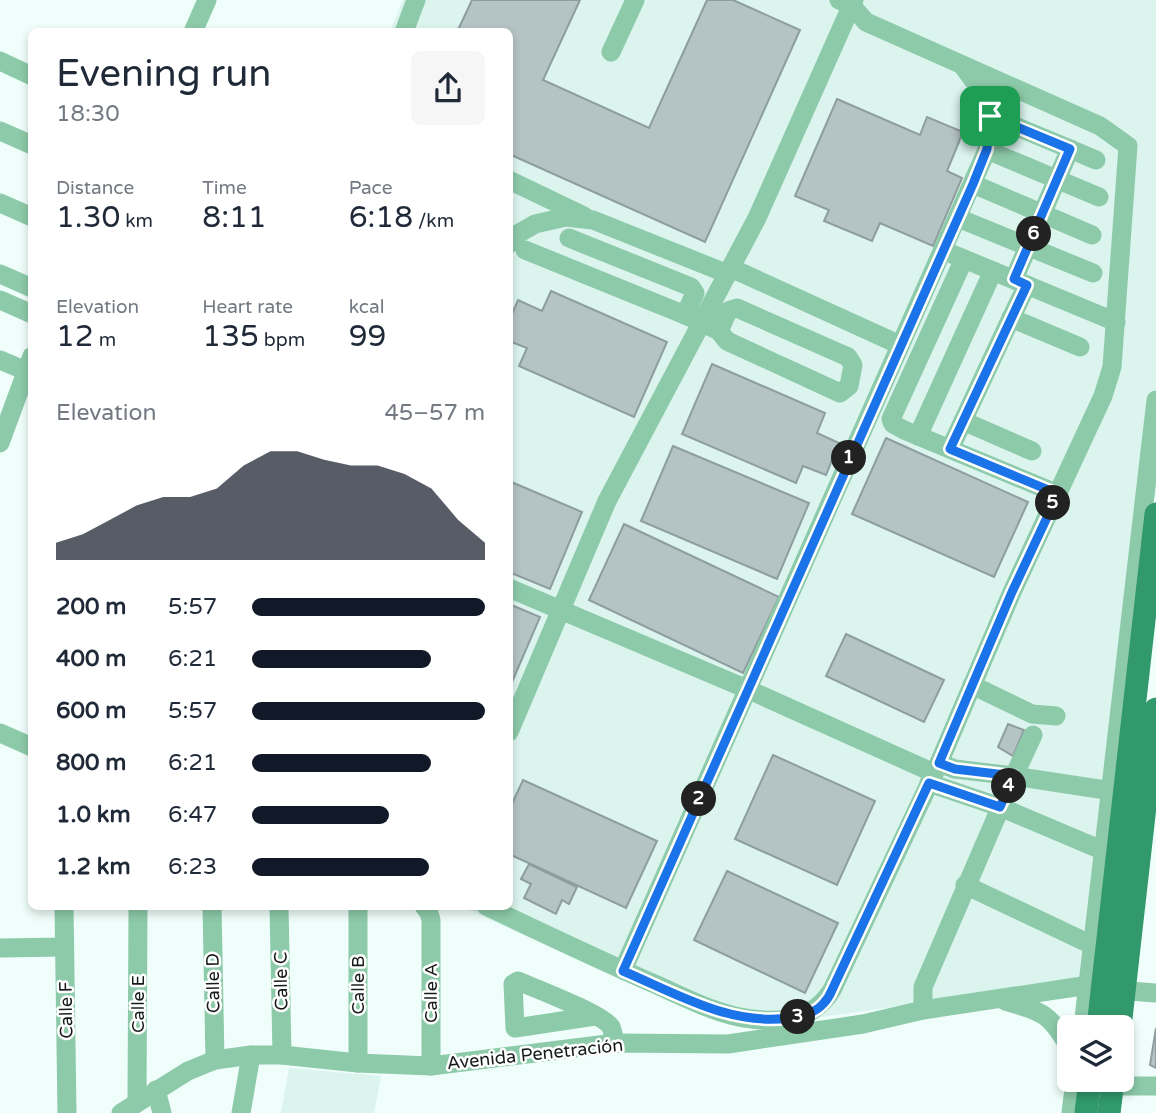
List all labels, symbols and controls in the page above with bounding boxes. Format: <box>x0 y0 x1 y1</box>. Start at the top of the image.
text: Evening run <box>56 51 271 97</box>
button: share <box>411 51 485 125</box>
pin <box>960 86 1020 146</box>
icon: arrive <box>971 97 1009 135</box>
text: 18:30 <box>56 100 120 128</box>
text: Distance <box>56 177 134 199</box>
text: Time <box>202 177 247 199</box>
text: Pace <box>349 177 392 199</box>
text: 1.30 <box>56 199 120 236</box>
text: 8:11 <box>202 199 267 236</box>
text: 6:18 <box>349 199 413 236</box>
text: km <box>120 210 153 232</box>
text: /km <box>413 210 454 232</box>
pin: 6 <box>1016 216 1052 252</box>
text: 6 <box>1028 222 1039 244</box>
text: Elevation <box>56 296 139 318</box>
text: Heart rate <box>202 296 293 318</box>
text: kcal <box>349 296 384 318</box>
text: 12 <box>56 318 94 355</box>
text: 135 <box>202 318 259 355</box>
text: 99 <box>349 318 386 355</box>
text: m <box>94 329 116 351</box>
text: bpm <box>259 329 305 351</box>
text: Elevation <box>56 399 157 427</box>
text: 45–57 m <box>384 399 485 427</box>
pin: 1 <box>832 440 866 476</box>
text: 1 <box>843 446 854 468</box>
pin: 5 <box>1036 486 1070 520</box>
text: 5 <box>1047 491 1058 513</box>
text: 200 m <box>56 593 126 621</box>
text: 5:57 <box>168 593 217 621</box>
text: 400 m <box>56 645 126 673</box>
text: 6:21 <box>168 645 217 673</box>
text: 600 m <box>56 697 126 725</box>
text: 5:57 <box>168 697 217 725</box>
text: 800 m <box>56 749 126 777</box>
text: 6:21 <box>168 749 217 777</box>
pin: 4 <box>992 768 1026 804</box>
text: 4 <box>1003 774 1014 796</box>
pin: 2 <box>682 782 716 816</box>
text: 2 <box>693 787 704 809</box>
text: 1.0 km <box>56 801 131 829</box>
text: 6:47 <box>168 801 217 829</box>
text: 1.2 km <box>56 853 131 881</box>
text: 6:23 <box>168 853 217 881</box>
street label: Calle C <box>269 951 293 1011</box>
street label: Calle D <box>201 953 225 1013</box>
street label: Calle B <box>347 956 369 1014</box>
street label: Calle A <box>420 963 442 1023</box>
street label: Calle E <box>127 975 149 1033</box>
street label: Calle F <box>54 981 77 1039</box>
pin: 3 <box>780 1000 816 1034</box>
text: 3 <box>792 1005 803 1027</box>
map controls <box>1057 1015 1134 1092</box>
button: layers <box>1057 1015 1134 1092</box>
street label: Avenida Penetración <box>446 1034 624 1074</box>

